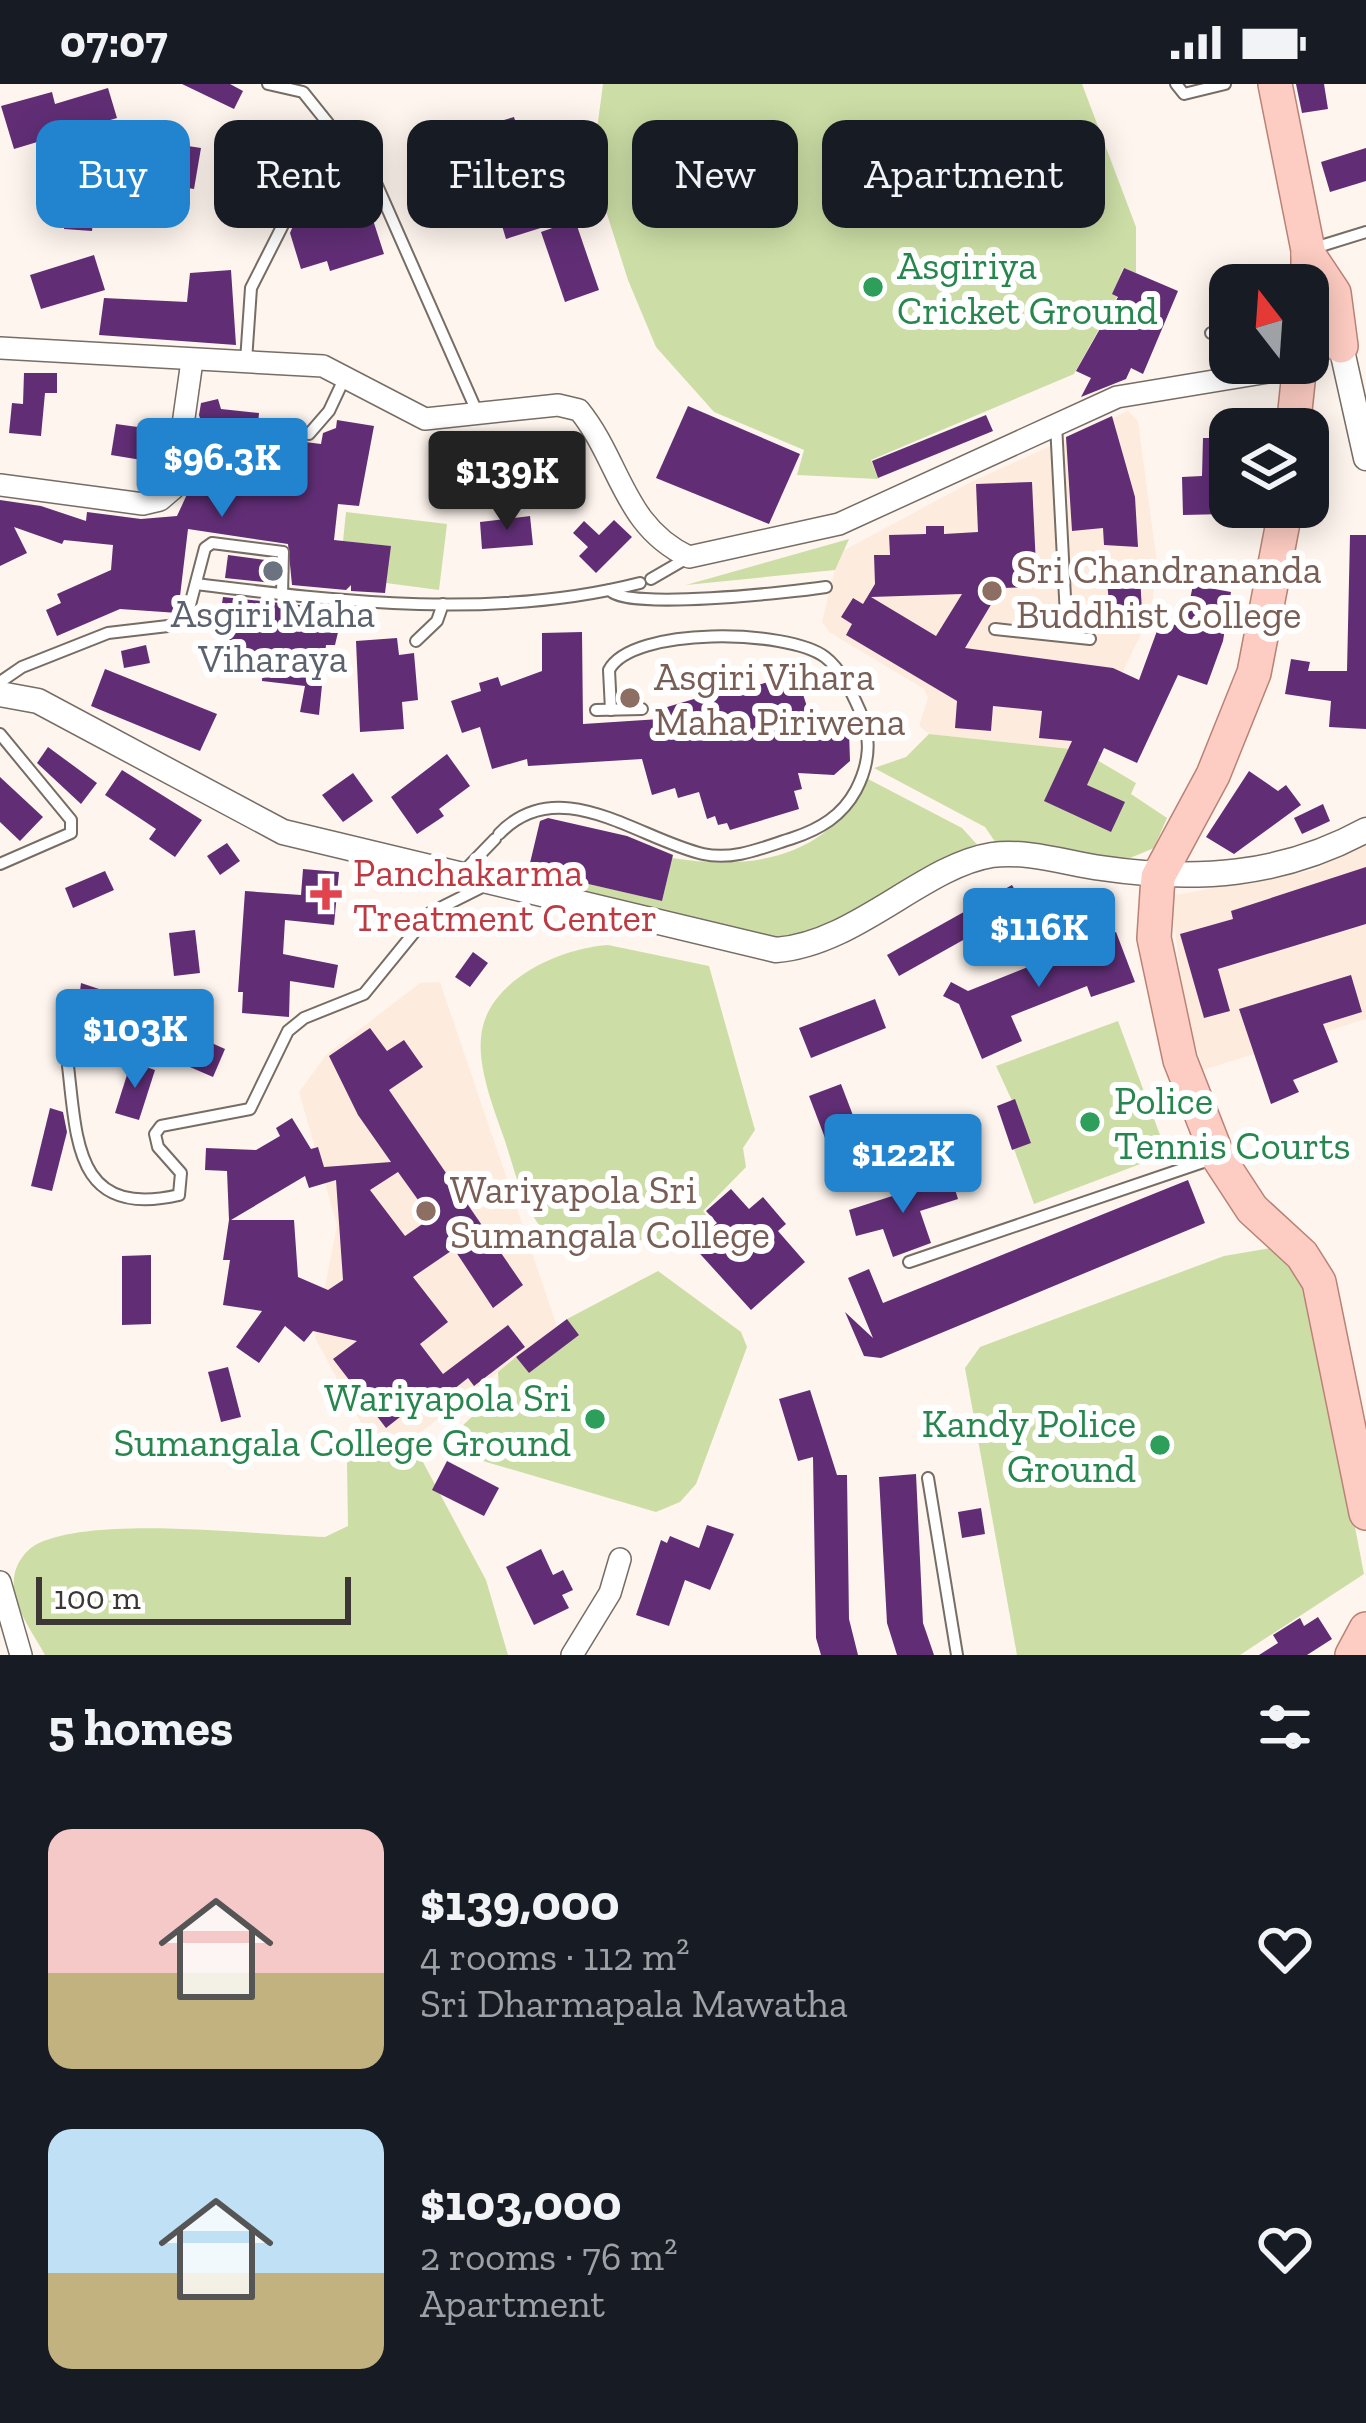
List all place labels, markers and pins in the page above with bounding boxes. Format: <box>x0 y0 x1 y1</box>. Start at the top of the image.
place label: Asgiriya Cricket Ground <box>897 242 1158 334</box>
marker: Asgiriya Cricket Ground <box>860 274 886 300</box>
pin: $96.3K <box>124 418 320 520</box>
pin: $139K <box>423 431 591 533</box>
place label: Sri Chandrananda Buddhist College <box>1016 546 1322 638</box>
marker: Asgiri Maha Viharaya <box>260 558 286 584</box>
marker: Sri Chandrananda Buddhist College <box>979 578 1005 604</box>
place label: Asgiri Maha Viharaya <box>171 590 375 682</box>
place label: Asgiri Vihara Maha Piriwena <box>654 653 906 745</box>
marker: Asgiri Vihara Maha Piriwena <box>617 685 643 711</box>
place label: Panchakarma Treatment Center <box>353 849 657 941</box>
marker: Panchakarma Treatment Center <box>310 878 342 910</box>
pin: $116K <box>955 888 1123 990</box>
pin: $103K <box>51 989 219 1091</box>
place label: Police Tennis Courts <box>1114 1077 1351 1169</box>
marker: Police Tennis Courts <box>1077 1109 1103 1135</box>
pin: $122K <box>819 1114 987 1216</box>
place label: Wariyapola Sri Sumangala College <box>450 1166 770 1258</box>
marker: Wariyapola Sri Sumangala College <box>413 1198 439 1224</box>
place label: Wariyapola Sri Sumangala College Ground <box>113 1374 571 1466</box>
place label: Kandy Police Ground <box>922 1400 1136 1492</box>
marker: Wariyapola Sri Sumangala College Ground <box>582 1406 608 1432</box>
marker: Kandy Police Ground <box>1147 1432 1173 1458</box>

